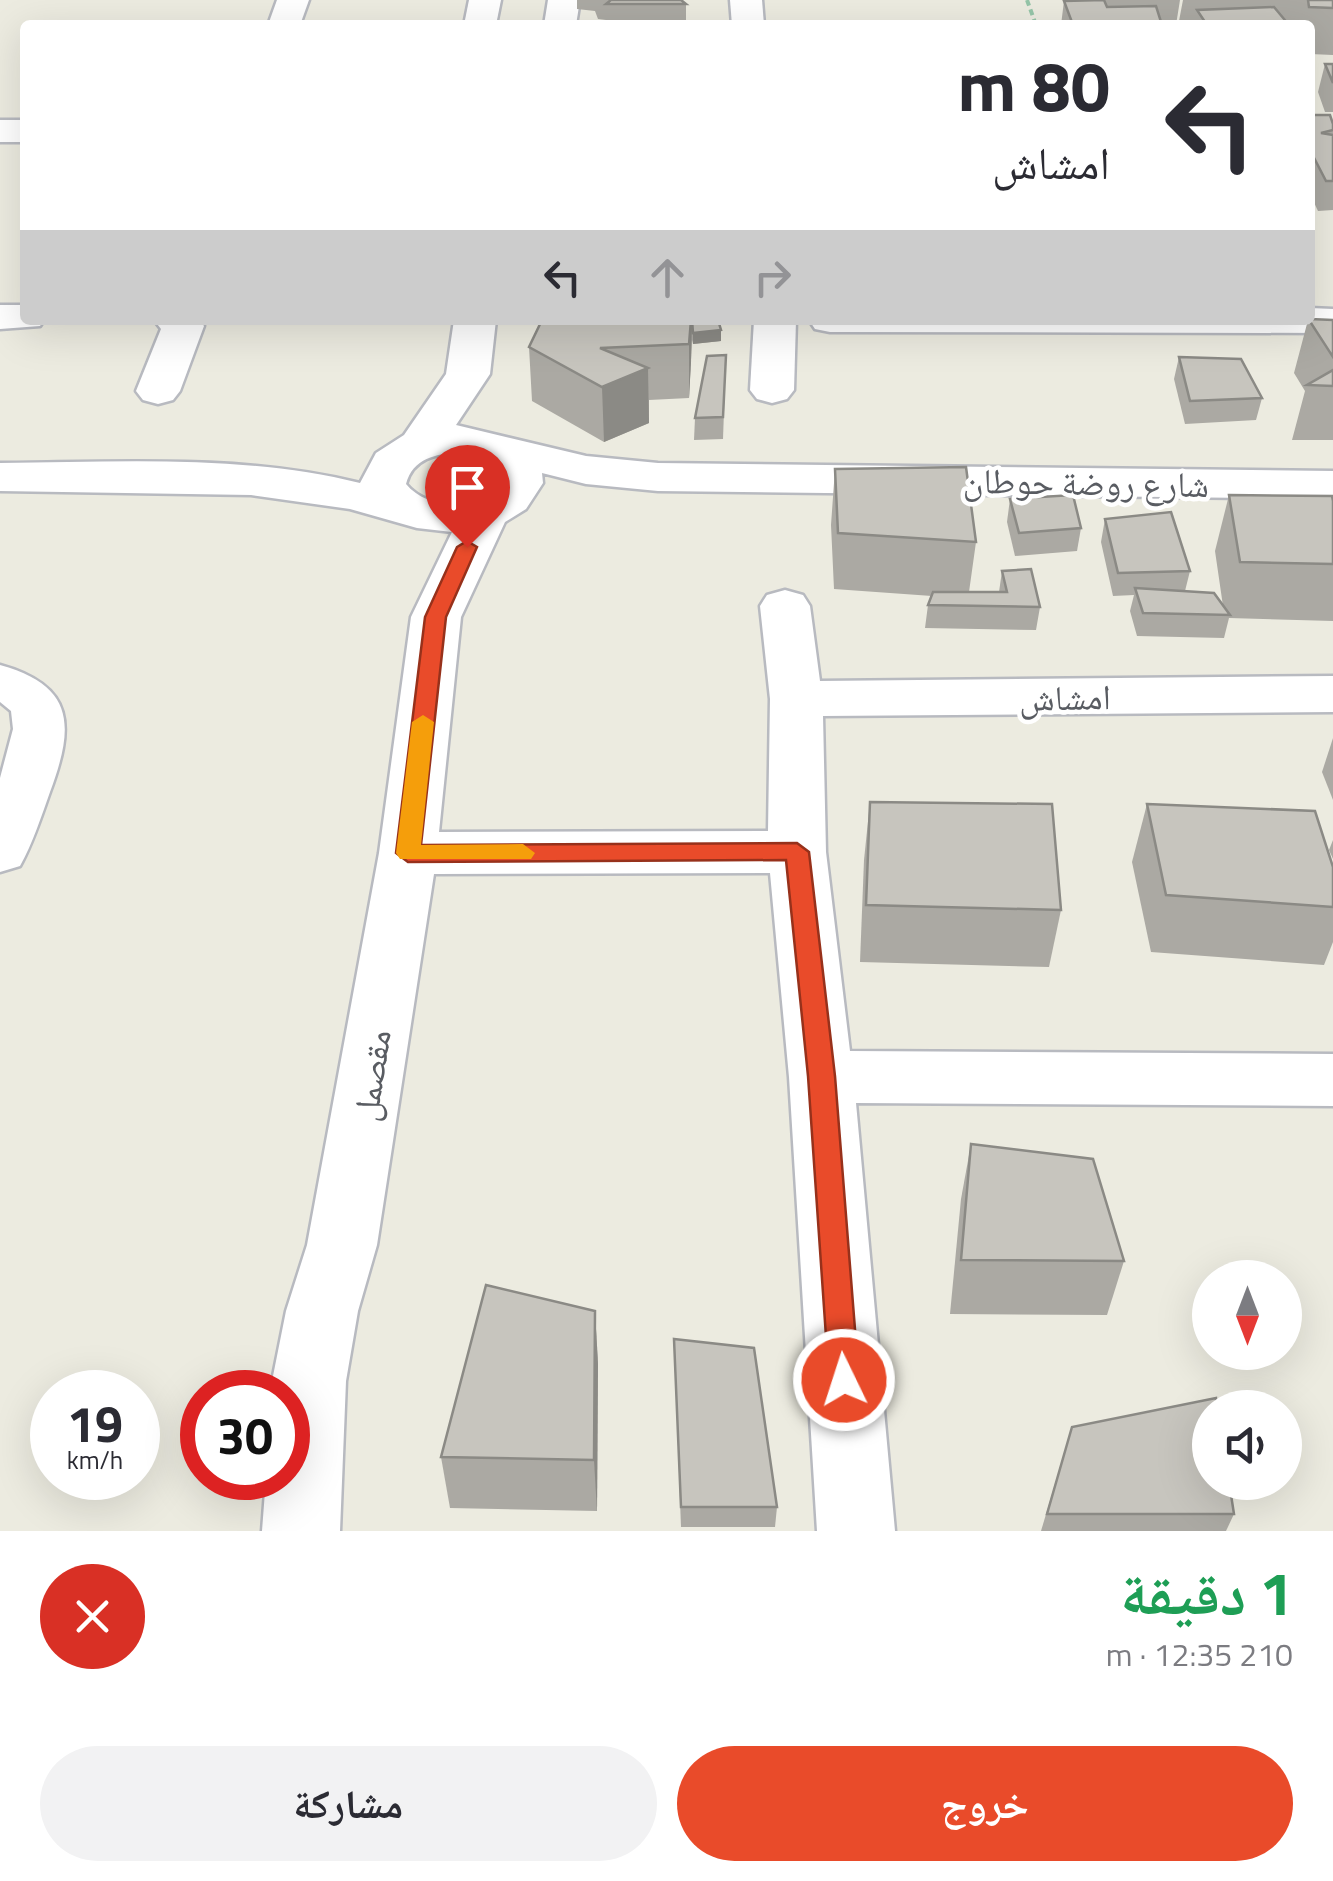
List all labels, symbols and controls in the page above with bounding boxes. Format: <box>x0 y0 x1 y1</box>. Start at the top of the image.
text: 80 m <box>957 32 1110 138</box>
icon: left <box>1145 60 1275 190</box>
text: امشاش <box>992 128 1110 196</box>
icon: left <box>535 250 590 305</box>
icon: ahead <box>640 250 695 305</box>
icon: right <box>745 250 800 305</box>
pin <box>425 445 510 548</box>
street label: شارع روضة حوطان <box>962 453 1210 511</box>
icon: arrive <box>440 460 495 515</box>
street label: امشاش <box>1019 669 1111 725</box>
street label: مقصمل <box>337 1025 405 1125</box>
north arrow <box>1192 1260 1302 1370</box>
map controls <box>1192 1260 1302 1500</box>
position arrow <box>792 1328 896 1432</box>
speed limit sign: 30 <box>180 1370 310 1500</box>
text: 19 <box>67 1385 123 1461</box>
button: sound <box>1192 1390 1302 1500</box>
text: km/h <box>67 1441 123 1479</box>
text: 1 دقيقة <box>1120 1547 1293 1638</box>
button: close <box>40 1564 145 1669</box>
text: 210 m · 12:35 <box>1106 1630 1293 1678</box>
button: مشاركة <box>40 1746 657 1861</box>
button: خروج <box>677 1746 1293 1861</box>

